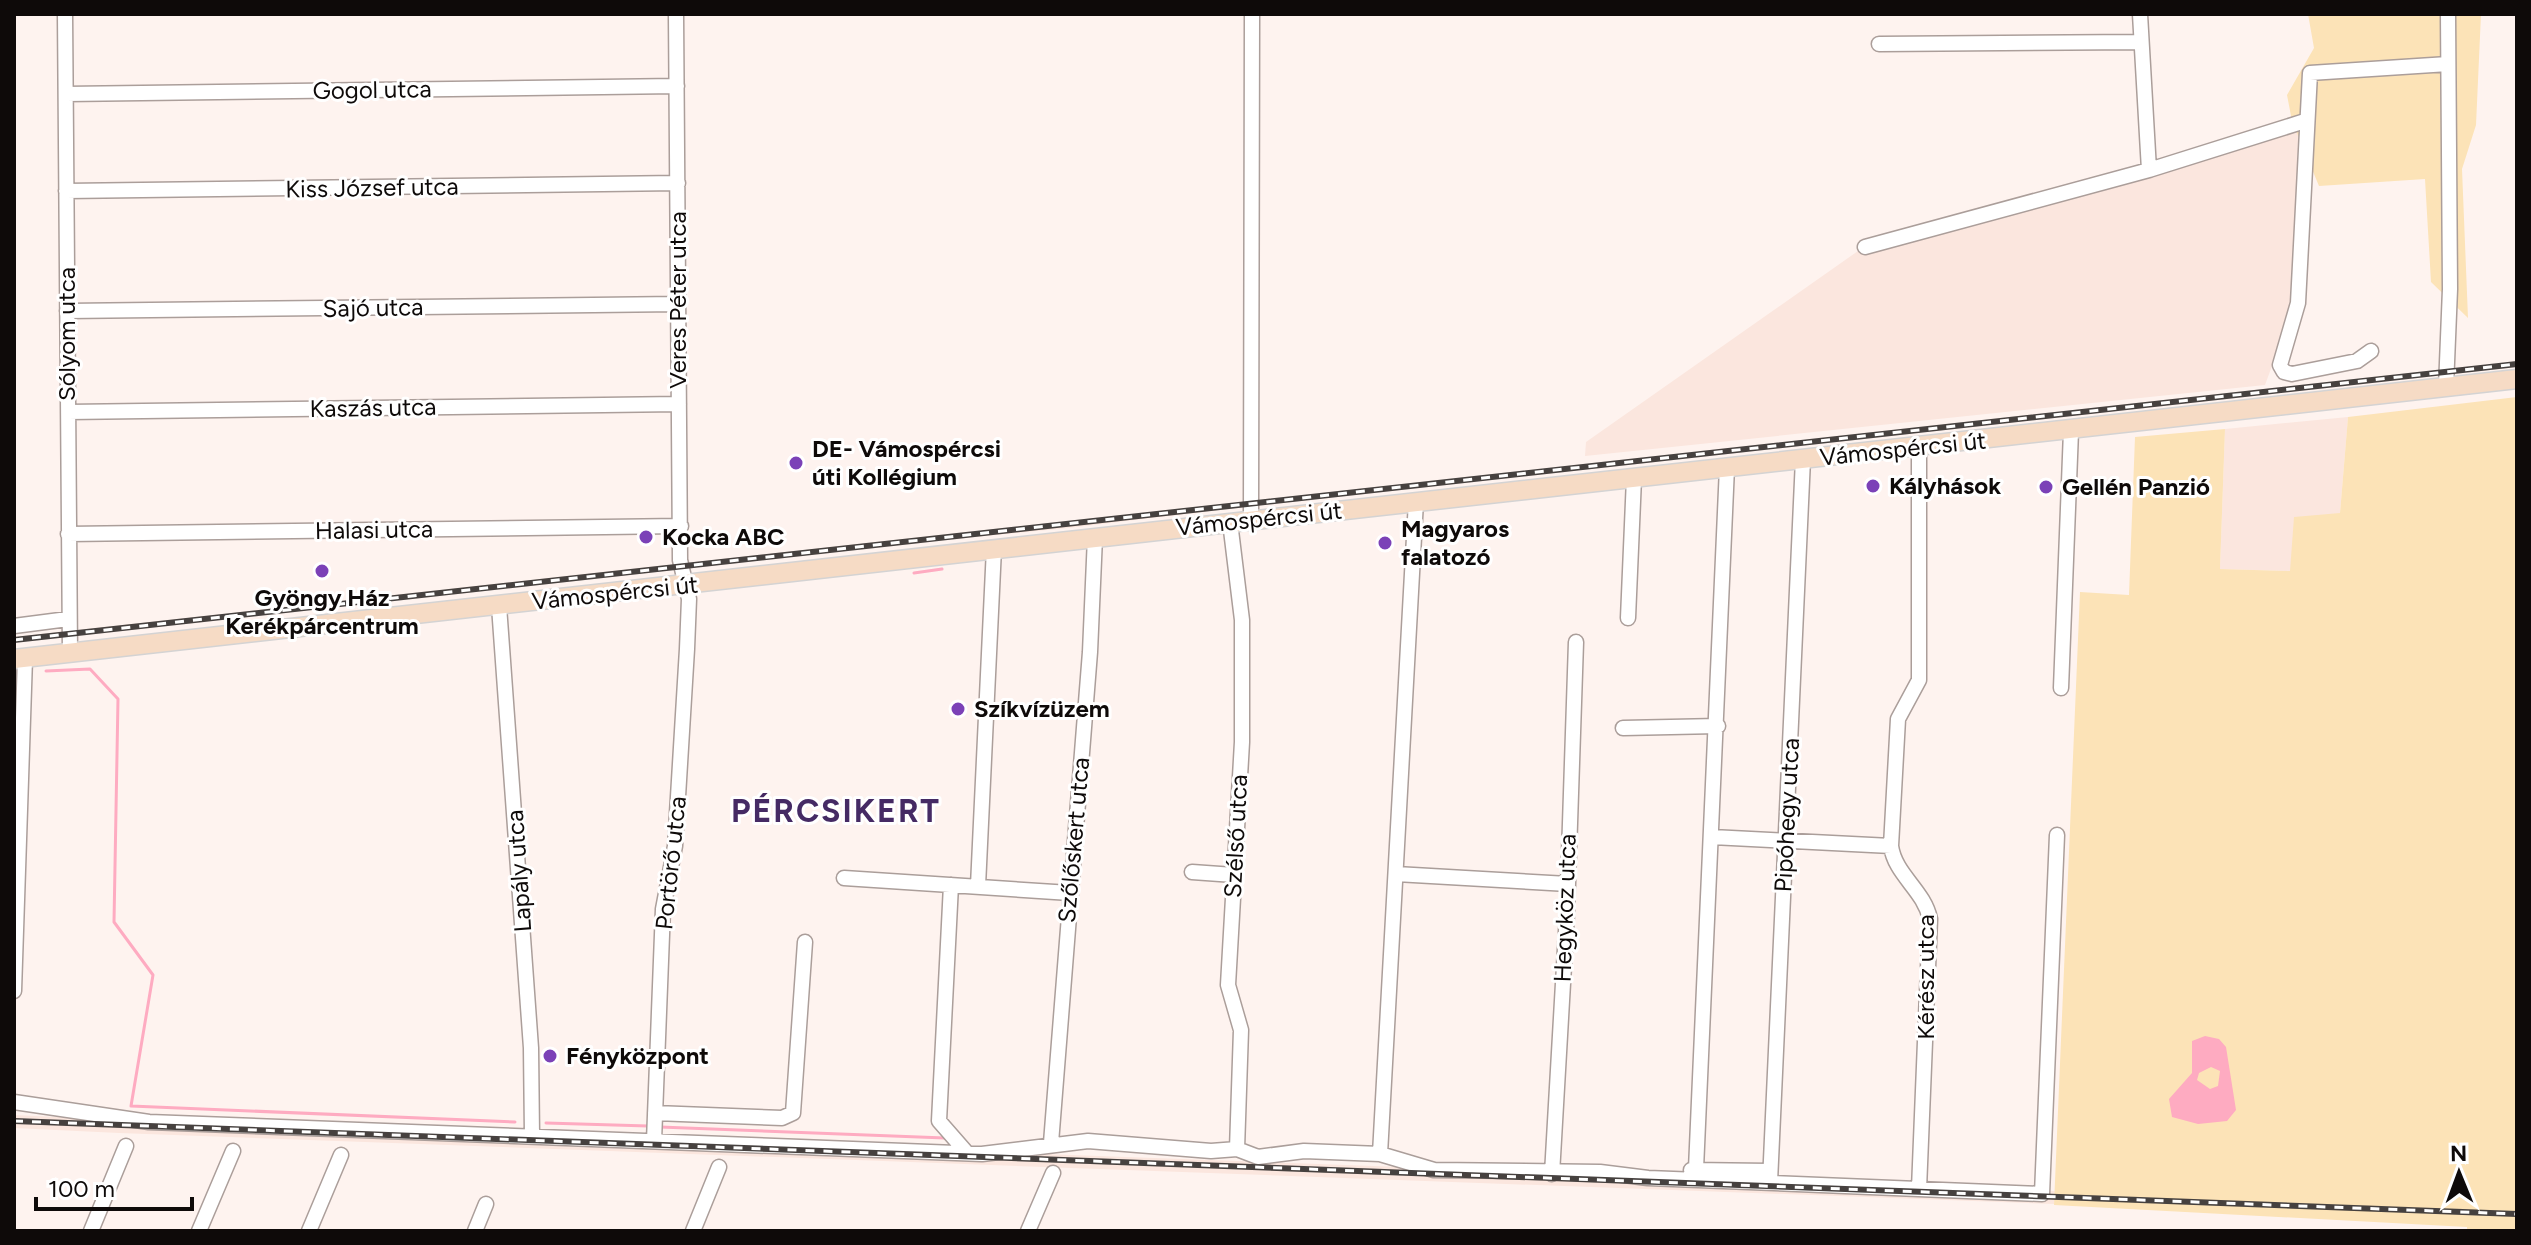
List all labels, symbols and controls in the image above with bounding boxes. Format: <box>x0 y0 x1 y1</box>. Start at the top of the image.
street label: Gogol utca <box>312 74 432 105</box>
street label: Kiss József utca <box>285 171 459 204</box>
street label: Veres Péter utca <box>663 211 692 389</box>
street label: Sólyom utca <box>52 267 81 401</box>
street label: Sajó utca <box>322 292 424 323</box>
street label: Kaszás utca <box>309 392 437 423</box>
street label: Vámospércsi út <box>1818 425 1987 472</box>
place label: DE- Vámospércsi úti Kollégium <box>812 434 1001 491</box>
marker: DE- Vámospércsi úti Kollégium <box>787 454 805 472</box>
place label: Kályhások <box>1889 471 2001 500</box>
place label: Gellén Panzió <box>2062 472 2210 501</box>
marker: Kályhások <box>1864 477 1882 495</box>
marker: Gellén Panzió <box>2037 478 2055 496</box>
street label: Vámospércsi út <box>1174 495 1343 542</box>
street label: Halasi utca <box>315 514 433 545</box>
place label: Magyaros falatozó <box>1401 514 1509 571</box>
place label: Kocka ABC <box>662 522 784 551</box>
marker: Kocka ABC <box>637 528 655 546</box>
marker: Magyaros falatozó <box>1376 534 1394 552</box>
marker: Gyöngy Ház Kerékpárcentrum <box>313 562 331 580</box>
street label: Vámospércsi út <box>530 569 699 616</box>
place label: Gyöngy Ház Kerékpárcentrum <box>225 583 419 640</box>
place label: Szíkvízüzem <box>974 694 1110 723</box>
marker: Szíkvízüzem <box>949 700 967 718</box>
street label: Pipóhegy utca <box>1768 737 1805 893</box>
street label: Szőlőskert utca <box>1052 756 1095 924</box>
street label: Szélső utca <box>1218 774 1253 898</box>
district label: PÉRCSIKERT <box>731 792 941 830</box>
street label: Portörő utca <box>649 795 692 931</box>
street label: Lapály utca <box>500 809 537 933</box>
street label: Hegyköz utca <box>1547 833 1582 983</box>
street label: Kérész utca <box>1911 914 1940 1040</box>
place label: Fényközpont <box>566 1041 709 1070</box>
marker: Fényközpont <box>541 1047 559 1065</box>
north arrow <box>2419 1133 2499 1213</box>
text: N <box>2450 1140 2467 1167</box>
scale bar <box>36 1161 192 1211</box>
text: 100 m <box>48 1174 115 1203</box>

